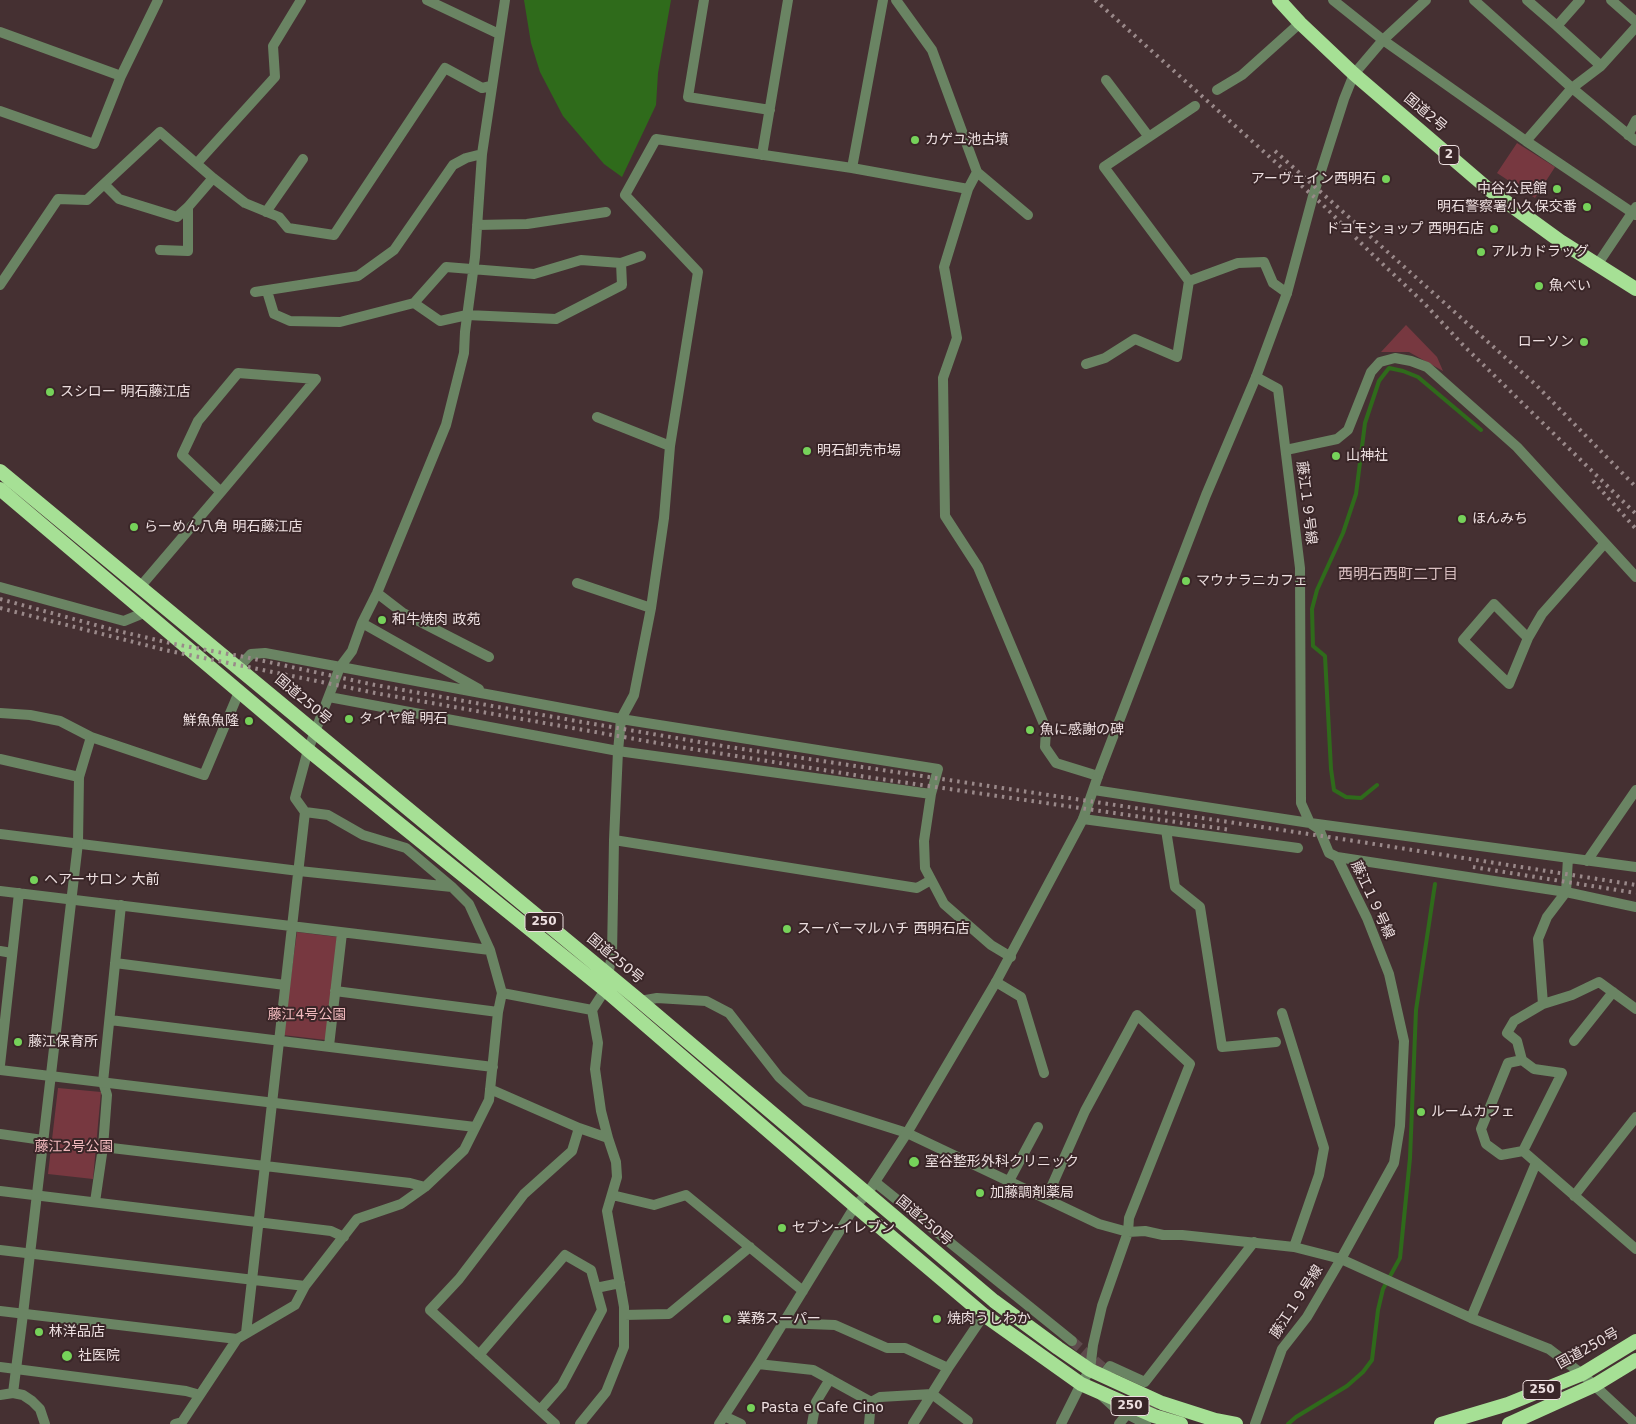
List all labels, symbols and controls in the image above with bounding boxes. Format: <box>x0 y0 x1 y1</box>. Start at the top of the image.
street label: 国道2号 <box>1400 90 1450 136</box>
place label: カゲユ池古墳 <box>925 132 1009 148</box>
marker: カゲユ池古墳 <box>909 134 921 146</box>
road number: 2 <box>1439 146 1459 164</box>
place label: アーヴェイン西明石 <box>1251 171 1376 187</box>
marker: アーヴェイン西明石 <box>1380 173 1392 185</box>
place label: 中谷公民館 <box>1477 181 1547 197</box>
marker: 中谷公民館 <box>1551 183 1563 195</box>
place label: 明石警察署小久保交番 <box>1437 199 1577 215</box>
marker: 明石警察署小久保交番 <box>1581 201 1593 213</box>
place label: ドコモショップ 西明石店 <box>1326 221 1484 237</box>
marker: ドコモショップ 西明石店 <box>1488 223 1500 235</box>
place label: アルカドラッグ <box>1491 244 1589 260</box>
marker: アルカドラッグ <box>1475 246 1487 258</box>
place label: 魚べい <box>1549 278 1591 294</box>
marker: 魚べい <box>1533 280 1545 292</box>
place label: ローソン <box>1518 334 1574 350</box>
marker: ローソン <box>1578 336 1590 348</box>
place label: スシロー 明石藤江店 <box>60 384 190 400</box>
marker: スシロー 明石藤江店 <box>44 386 56 398</box>
place label: 明石卸売市場 <box>817 443 901 459</box>
marker: 明石卸売市場 <box>801 445 813 457</box>
place label: 山神社 <box>1346 448 1388 464</box>
marker: 山神社 <box>1330 450 1342 462</box>
street label: 藤江１９号線 <box>1293 460 1319 546</box>
place label: ほんみち <box>1472 511 1528 527</box>
marker: ほんみち <box>1456 513 1468 525</box>
place label: らーめん八角 明石藤江店 <box>144 519 302 535</box>
marker: らーめん八角 明石藤江店 <box>128 521 140 533</box>
district label: 西明石西町二丁目 <box>1338 566 1458 584</box>
place label: マウナラニカフェ <box>1196 573 1308 589</box>
marker: マウナラニカフェ <box>1180 575 1192 587</box>
place label: 和牛焼肉 政苑 <box>392 612 480 628</box>
marker: 和牛焼肉 政苑 <box>376 614 388 626</box>
street label: 国道250号 <box>271 671 335 729</box>
place label: タイヤ館 明石 <box>359 711 447 727</box>
place label: 鮮魚魚隆 <box>183 713 239 729</box>
marker: タイヤ館 明石 <box>343 713 355 725</box>
marker: 鮮魚魚隆 <box>243 715 255 727</box>
place label: 魚に感謝の碑 <box>1040 722 1124 738</box>
marker: 魚に感謝の碑 <box>1024 724 1036 736</box>
street label: 藤江１９号線 <box>1347 858 1397 942</box>
place label: ヘアーサロン 大前 <box>44 872 160 888</box>
marker: ヘアーサロン 大前 <box>28 874 40 886</box>
road number: 250 <box>525 912 563 932</box>
place label: スーパーマルハチ 西明石店 <box>797 921 969 937</box>
marker: スーパーマルハチ 西明石店 <box>781 923 793 935</box>
street label: 国道250号 <box>583 930 647 988</box>
park label: 藤江4号公園 <box>268 1007 346 1023</box>
place label: 藤江保育所 <box>28 1034 98 1050</box>
marker: 藤江保育所 <box>12 1036 24 1048</box>
place label: ルームカフェ <box>1431 1104 1515 1120</box>
marker: ルームカフェ <box>1415 1106 1427 1118</box>
park label: 藤江2号公園 <box>35 1139 113 1155</box>
place label: 室谷整形外科クリニック <box>925 1154 1079 1170</box>
marker: 室谷整形外科クリニック <box>907 1155 921 1169</box>
place label: 加藤調剤薬局 <box>990 1185 1074 1201</box>
marker: 加藤調剤薬局 <box>974 1187 986 1199</box>
street label: 国道250号 <box>892 1192 956 1250</box>
place label: セブン-イレブン <box>792 1220 895 1236</box>
marker: セブン-イレブン <box>776 1222 788 1234</box>
street label: 藤江１９号線 <box>1267 1262 1327 1342</box>
place label: 業務スーパー <box>737 1311 821 1327</box>
place label: 焼肉うしわか <box>947 1311 1031 1327</box>
marker: 業務スーパー <box>721 1313 733 1325</box>
marker: 焼肉うしわか <box>931 1313 943 1325</box>
place label: 林洋品店 <box>49 1324 105 1340</box>
street label: 国道250号 <box>1554 1325 1622 1373</box>
marker: 林洋品店 <box>33 1326 45 1338</box>
place label: 社医院 <box>78 1348 120 1364</box>
marker: 社医院 <box>60 1349 74 1363</box>
road number: 250 <box>1523 1380 1561 1400</box>
road number: 250 <box>1111 1396 1149 1415</box>
place label: Pasta e Cafe Cino <box>761 1400 884 1416</box>
marker: Pasta e Cafe Cino <box>745 1402 757 1414</box>

